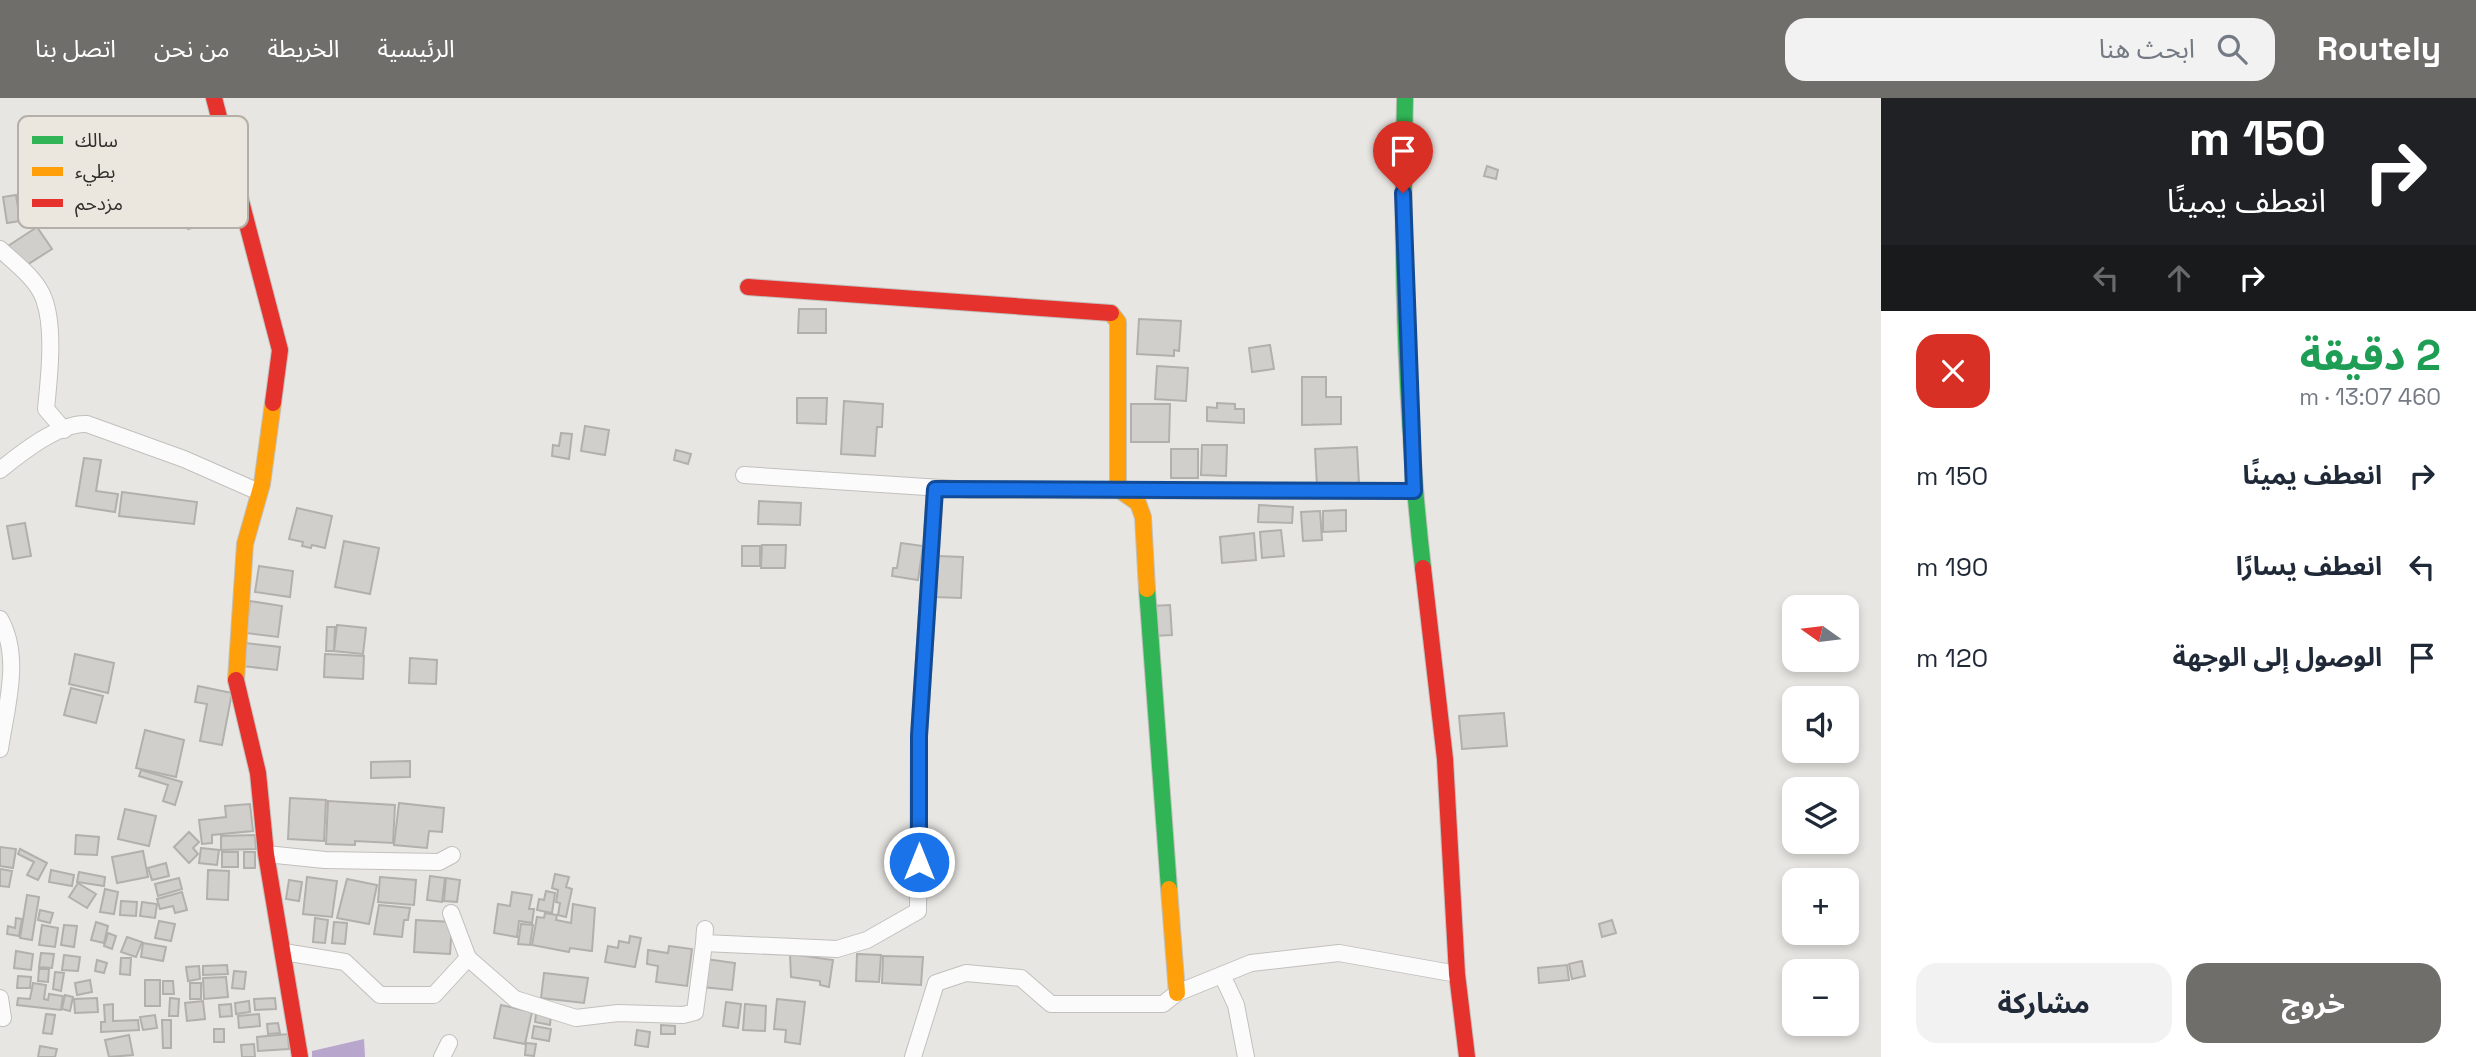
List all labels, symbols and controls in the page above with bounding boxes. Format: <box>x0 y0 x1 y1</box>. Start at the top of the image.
search box <box>1785 18 2275 81</box>
text: Routely <box>2317 28 2441 70</box>
icon: search <box>2213 30 2251 68</box>
text: ابحث هنا <box>2099 32 2195 66</box>
text: اتصل بنا <box>35 33 116 64</box>
text: من نحن <box>154 33 230 64</box>
text: الخريطة <box>268 33 340 64</box>
text: الرئيسية <box>378 33 455 64</box>
text: 150 m <box>2188 107 2326 169</box>
legend <box>18 116 248 228</box>
pin <box>1373 121 1433 193</box>
icon: right <box>2350 126 2441 217</box>
text: سالك <box>75 128 118 153</box>
icon: arrive <box>1384 132 1422 170</box>
text: بطيء <box>75 159 115 186</box>
text: انعطف يمينًا <box>2167 181 2326 221</box>
text: مزدحم <box>75 191 123 218</box>
icon: left <box>2087 259 2125 297</box>
icon: ahead <box>2160 259 2198 297</box>
icon: right <box>2233 259 2271 297</box>
text: 2 دقيقة <box>2300 329 2441 382</box>
button: close <box>1916 334 1990 408</box>
text: 460 m · 13:07 <box>2299 382 2441 412</box>
icon: right <box>2403 457 2441 495</box>
text: انعطف يمينًا <box>2242 458 2382 492</box>
text: 150 m <box>1916 459 1988 493</box>
icon: left <box>2403 548 2441 586</box>
text: انعطف يسارًا <box>2236 549 2382 583</box>
text: 190 m <box>1916 550 1989 584</box>
north arrow <box>1782 595 1858 672</box>
map controls <box>1782 595 1859 1036</box>
icon: arrive <box>2403 639 2441 677</box>
text: الوصول إلى الوجهة <box>2172 640 2382 674</box>
text: 120 m <box>1916 641 1988 675</box>
button: sound <box>1782 686 1859 763</box>
button: layers <box>1782 777 1859 854</box>
position arrow <box>882 825 956 899</box>
button: + <box>1782 868 1859 945</box>
button: − <box>1782 959 1859 1036</box>
button: مشاركة <box>1916 963 2172 1043</box>
button: خروج <box>2186 963 2441 1043</box>

